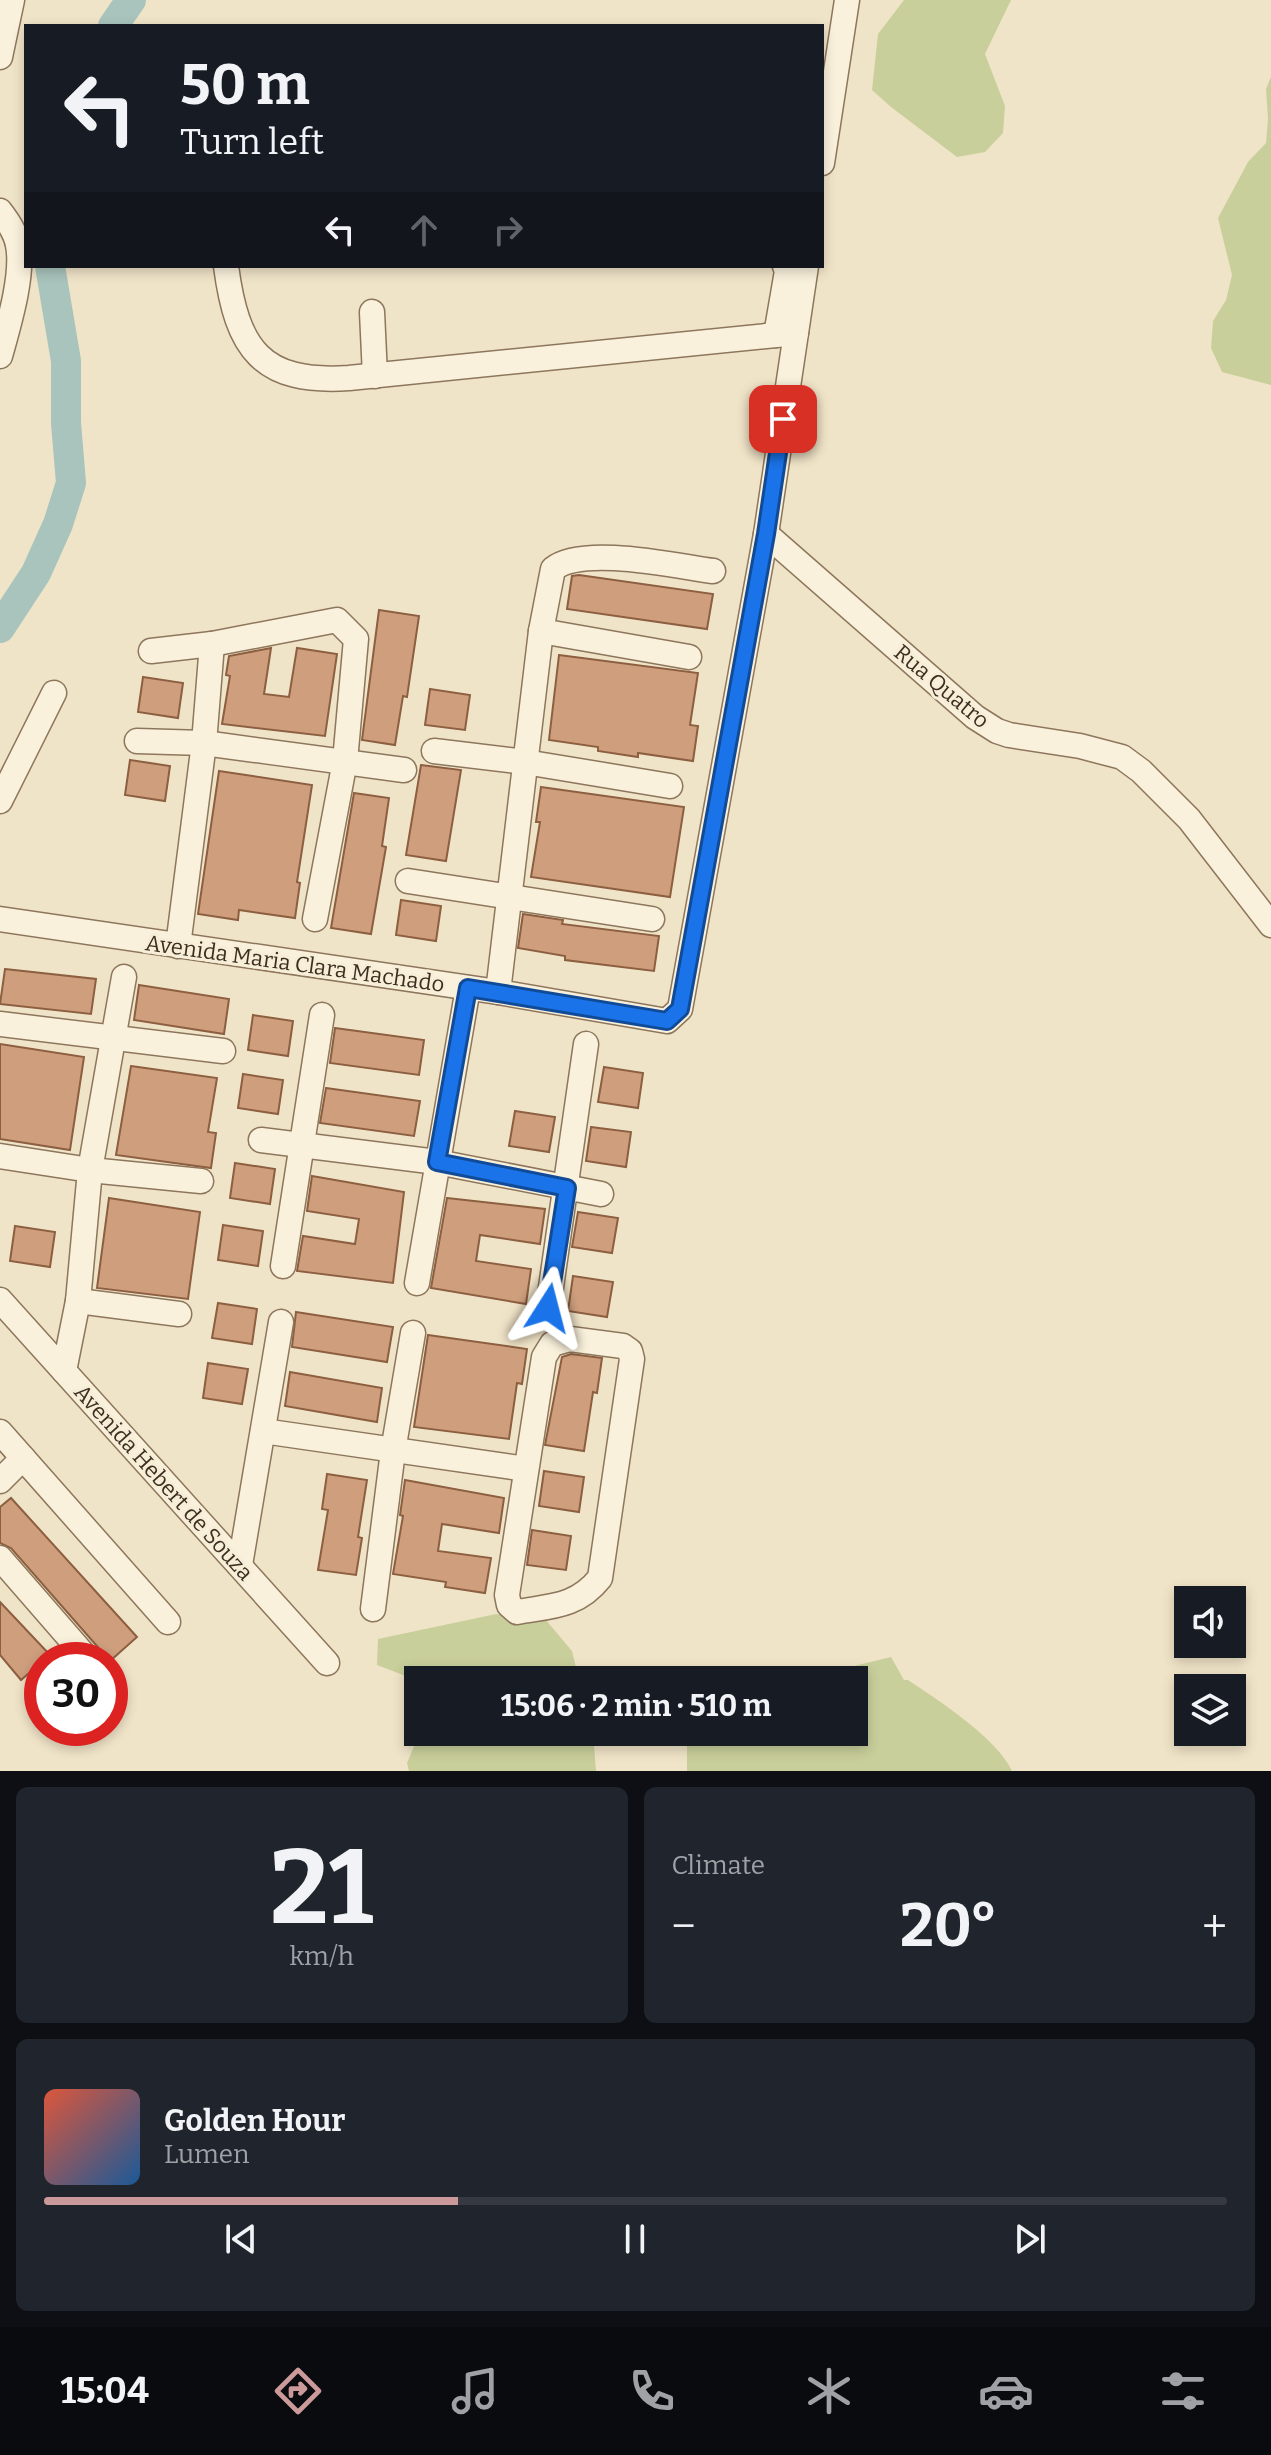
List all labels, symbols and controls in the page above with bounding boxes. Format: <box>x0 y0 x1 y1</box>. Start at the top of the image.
text: 50 m <box>180 52 310 119</box>
icon: left <box>48 56 152 160</box>
text: Turn left <box>180 120 324 164</box>
icon: left <box>318 208 362 252</box>
icon: ahead <box>402 208 446 252</box>
icon: right <box>486 208 530 252</box>
pin <box>749 385 817 453</box>
icon: arrive <box>761 397 805 441</box>
street label: Rua Quatro <box>889 639 995 734</box>
street label: Avenida Maria Clara Machado <box>144 929 446 998</box>
position arrow <box>506 1266 590 1350</box>
street label: Avenida Hebert de Souza <box>68 1379 259 1586</box>
map controls <box>1174 1586 1246 1746</box>
button: sound <box>1174 1586 1246 1658</box>
speed limit sign: 30 <box>24 1642 128 1746</box>
button: layers <box>1174 1674 1246 1746</box>
text: 15:06 · 2 min · 510 m <box>501 1688 771 1724</box>
text: 21 <box>270 1826 373 1951</box>
text: Climate <box>672 1850 765 1881</box>
text: 20° <box>900 1890 998 1962</box>
text: − <box>672 1900 696 1953</box>
text: + <box>1202 1900 1227 1953</box>
text: km/h <box>290 1941 354 1972</box>
text: Golden Hour <box>164 2103 345 2139</box>
text: Lumen <box>164 2139 250 2170</box>
icon: previous <box>219 2217 263 2261</box>
icon: pause <box>613 2217 657 2261</box>
icon: next <box>1008 2217 1052 2261</box>
icon: directions <box>270 2363 326 2419</box>
icon: music <box>447 2363 503 2419</box>
icon: phone <box>624 2363 680 2419</box>
icon: climate <box>801 2363 857 2419</box>
icon: car <box>978 2363 1034 2419</box>
icon: filters <box>1155 2363 1211 2419</box>
text: 15:04 <box>60 2369 149 2413</box>

